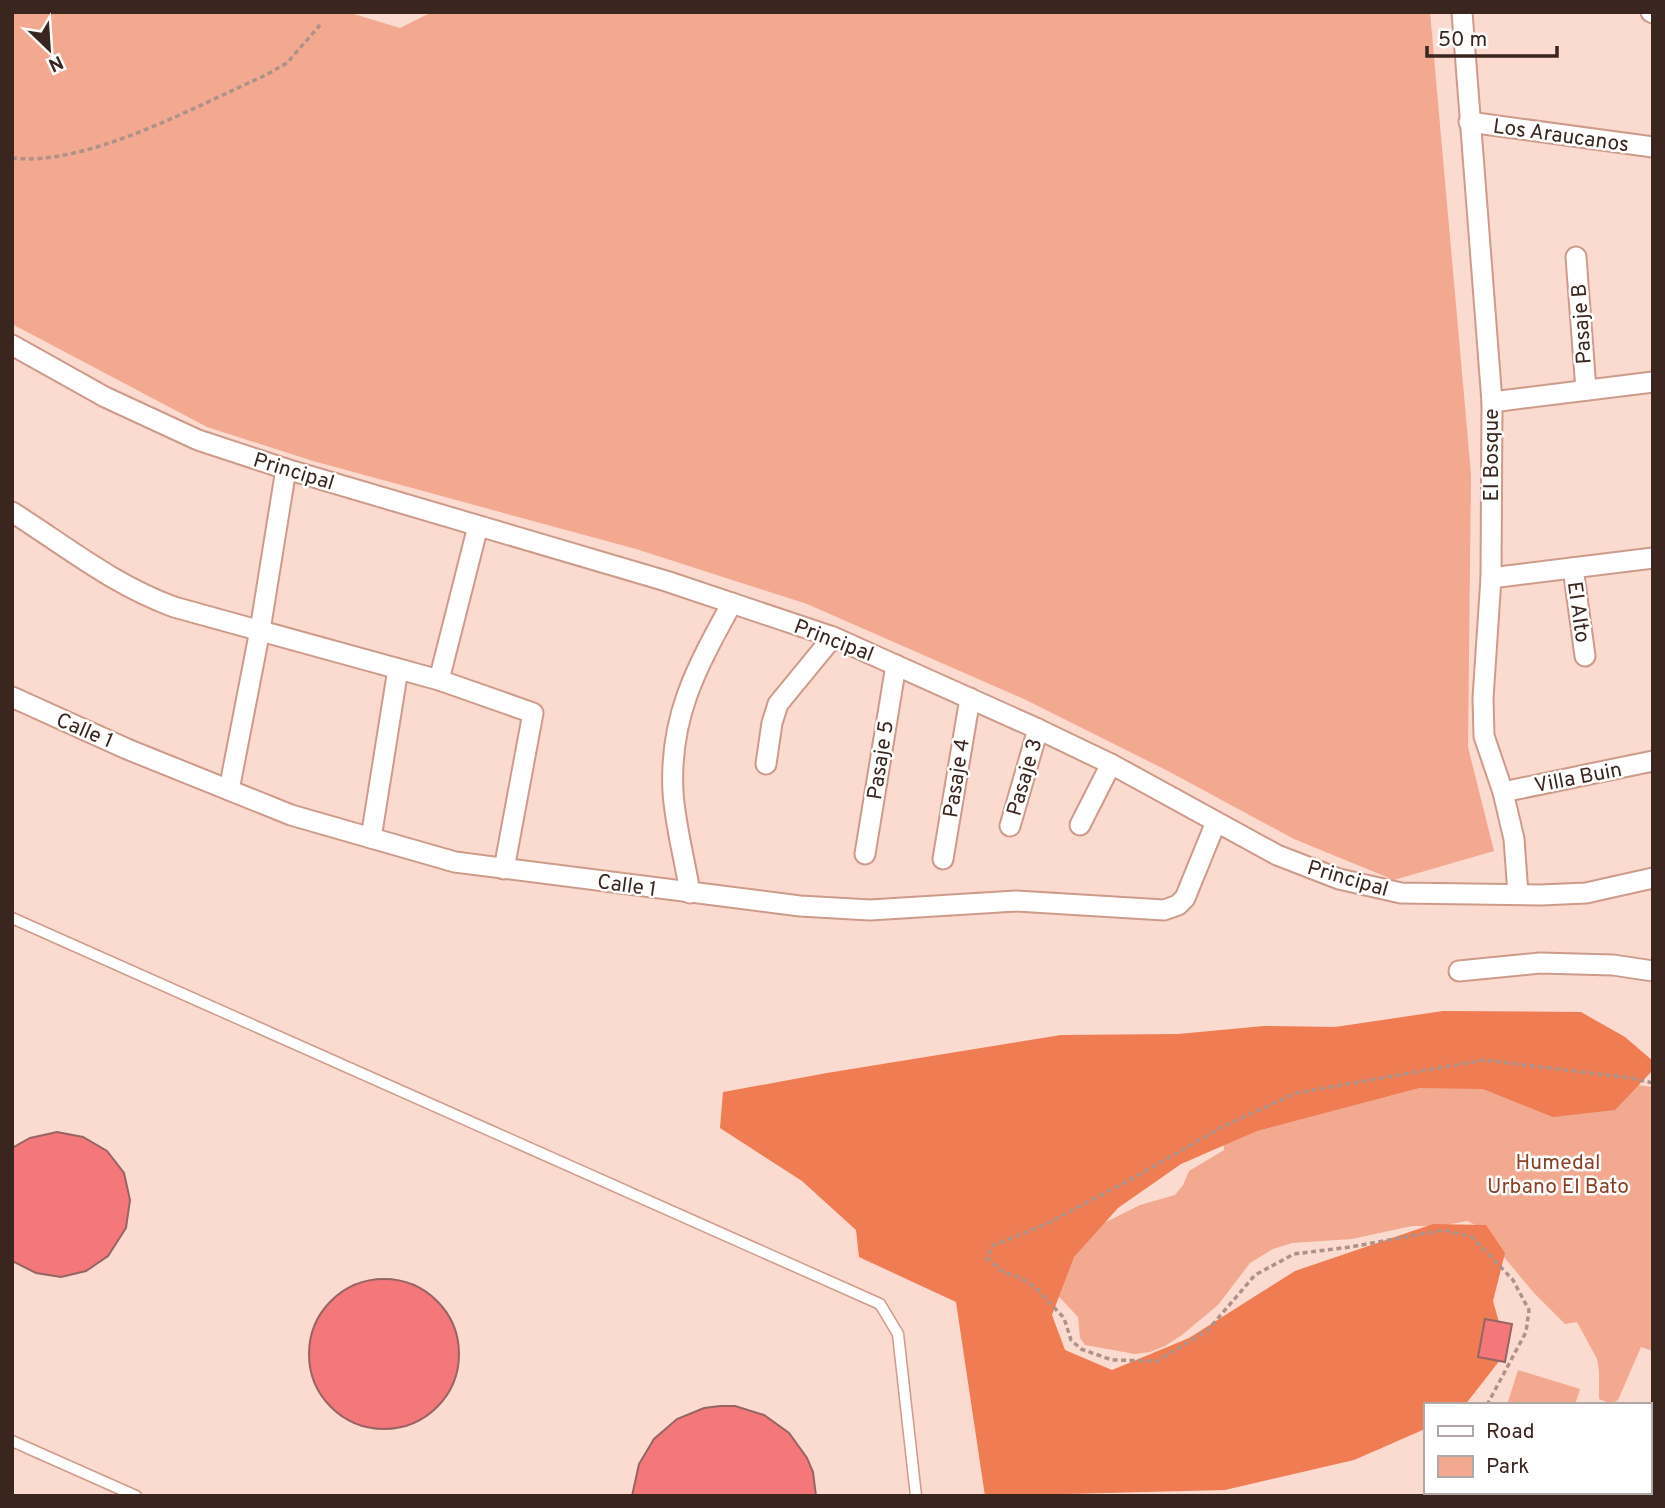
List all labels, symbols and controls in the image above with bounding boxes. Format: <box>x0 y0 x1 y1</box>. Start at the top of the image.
north arrow <box>14 14 84 84</box>
scale bar <box>1427 14 1556 58</box>
text: 50 m <box>1438 27 1487 54</box>
text: N <box>44 49 67 76</box>
street label: Los Araucanos <box>1491 114 1631 159</box>
street label: Pasaje B <box>1566 283 1599 365</box>
street label: El Bosque <box>1479 409 1506 501</box>
street label: Principal <box>250 447 337 498</box>
street label: El Alto <box>1560 580 1595 644</box>
street label: Principal <box>790 614 877 669</box>
street label: Calle 1 <box>52 707 117 755</box>
street label: Pasaje 5 <box>862 719 901 802</box>
street label: Pasaje 3 <box>1002 736 1049 819</box>
street label: Pasaje 4 <box>938 737 977 820</box>
street label: Villa Buin <box>1532 757 1624 800</box>
street label: Principal <box>1304 855 1391 904</box>
street label: Calle 1 <box>595 869 658 904</box>
park label: Humedal Urbano El Bato <box>1487 1150 1629 1201</box>
legend <box>1424 1403 1651 1494</box>
text: Road <box>1486 1419 1535 1446</box>
text: Park <box>1486 1454 1529 1481</box>

